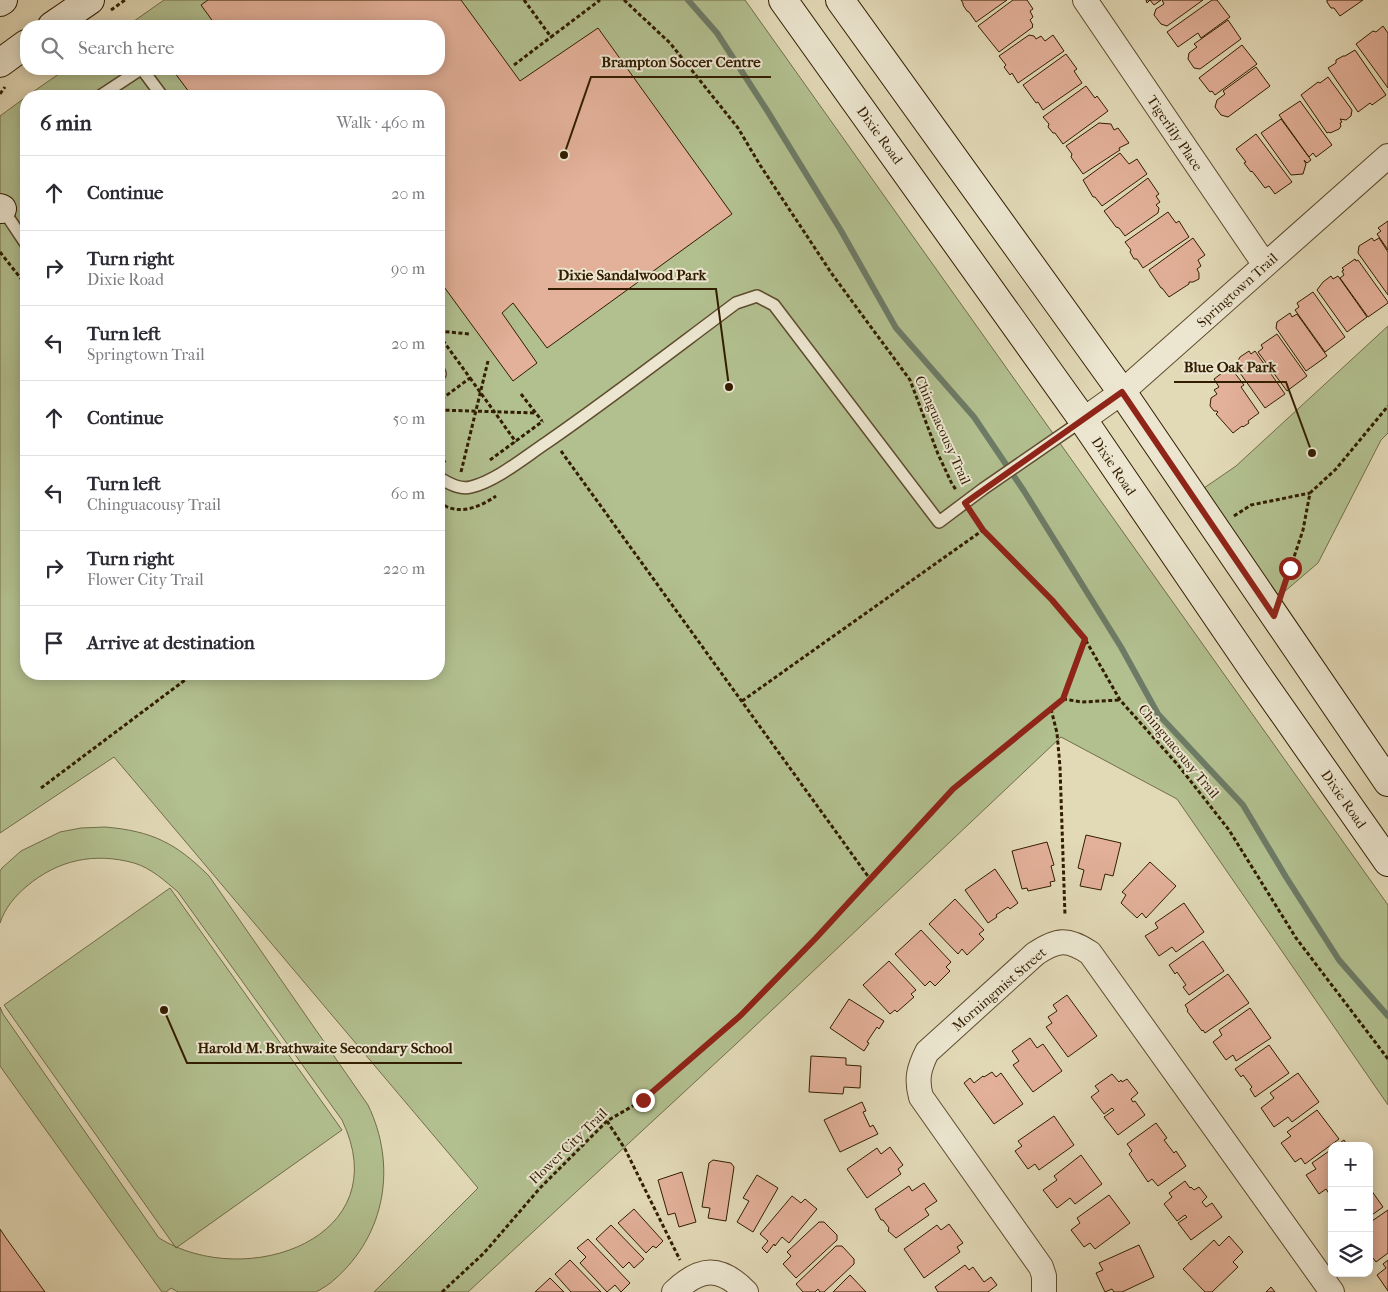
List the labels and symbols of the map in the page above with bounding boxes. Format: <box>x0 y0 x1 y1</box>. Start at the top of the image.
callout: Brampton Soccer Centre <box>591 47 771 77</box>
text: Brampton Soccer Centre <box>601 53 761 71</box>
street label: Tigerlily Place <box>1143 92 1206 174</box>
street label: Dixie Road <box>853 103 906 168</box>
street label: Springtown Trail <box>1193 250 1281 331</box>
callout: Dixie Sandalwood Park <box>548 259 716 289</box>
text: Dixie Sandalwood Park <box>558 266 707 284</box>
callout: Blue Oak Park <box>1174 352 1286 382</box>
text: Blue Oak Park <box>1184 358 1277 376</box>
street label: Chinguacousy Trail <box>911 373 974 487</box>
street label: Dixie Road <box>1088 434 1140 499</box>
route start <box>1279 557 1302 580</box>
street label: Chinguacousy Trail <box>1134 701 1223 802</box>
street label: Dixie Road <box>1317 767 1370 832</box>
street label: Morningmist Street <box>949 944 1050 1035</box>
callout: Harold M. Brathwaite Secondary School <box>187 1033 462 1063</box>
text: Harold M. Brathwaite Secondary School <box>197 1039 453 1057</box>
route end <box>632 1089 655 1112</box>
street label: Flower City Trail <box>526 1105 611 1188</box>

